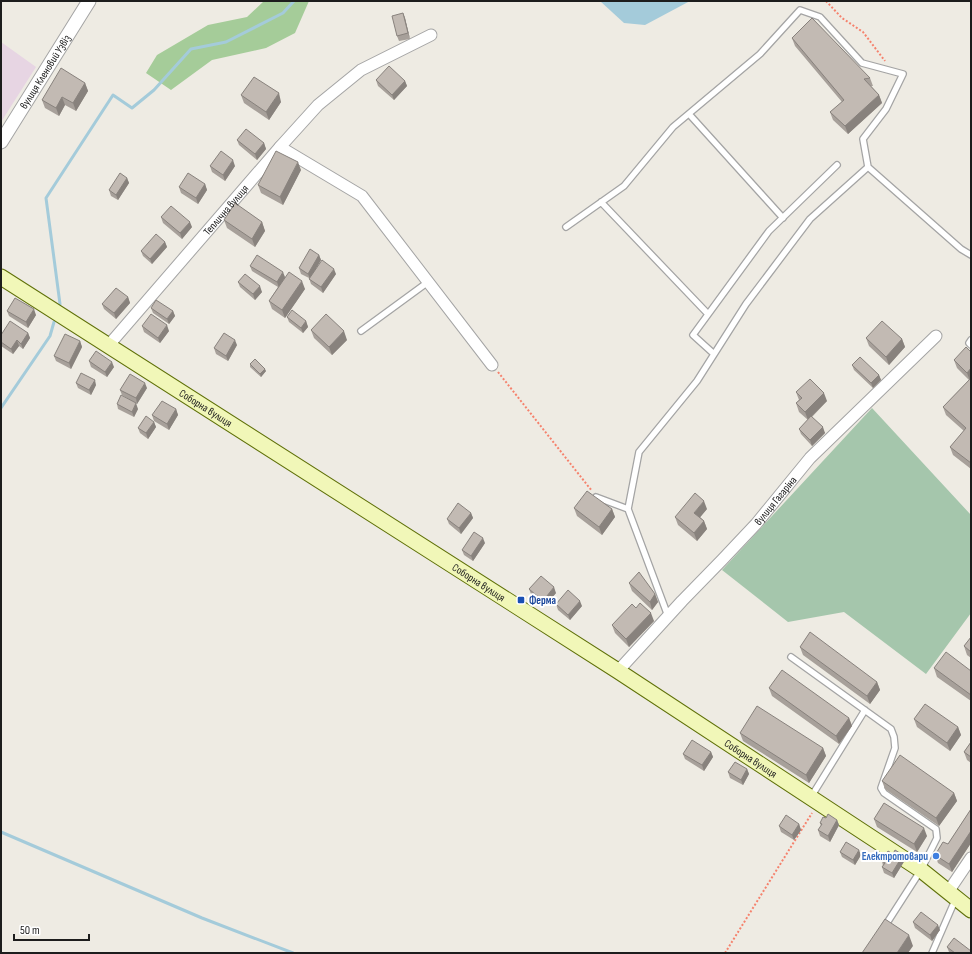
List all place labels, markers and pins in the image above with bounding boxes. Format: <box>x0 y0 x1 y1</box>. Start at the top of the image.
place label: Ферма <box>529 594 556 607</box>
marker: Ферма <box>516 595 526 605</box>
place label: Електротовари <box>862 850 928 863</box>
marker: Електротовари <box>931 851 941 861</box>

